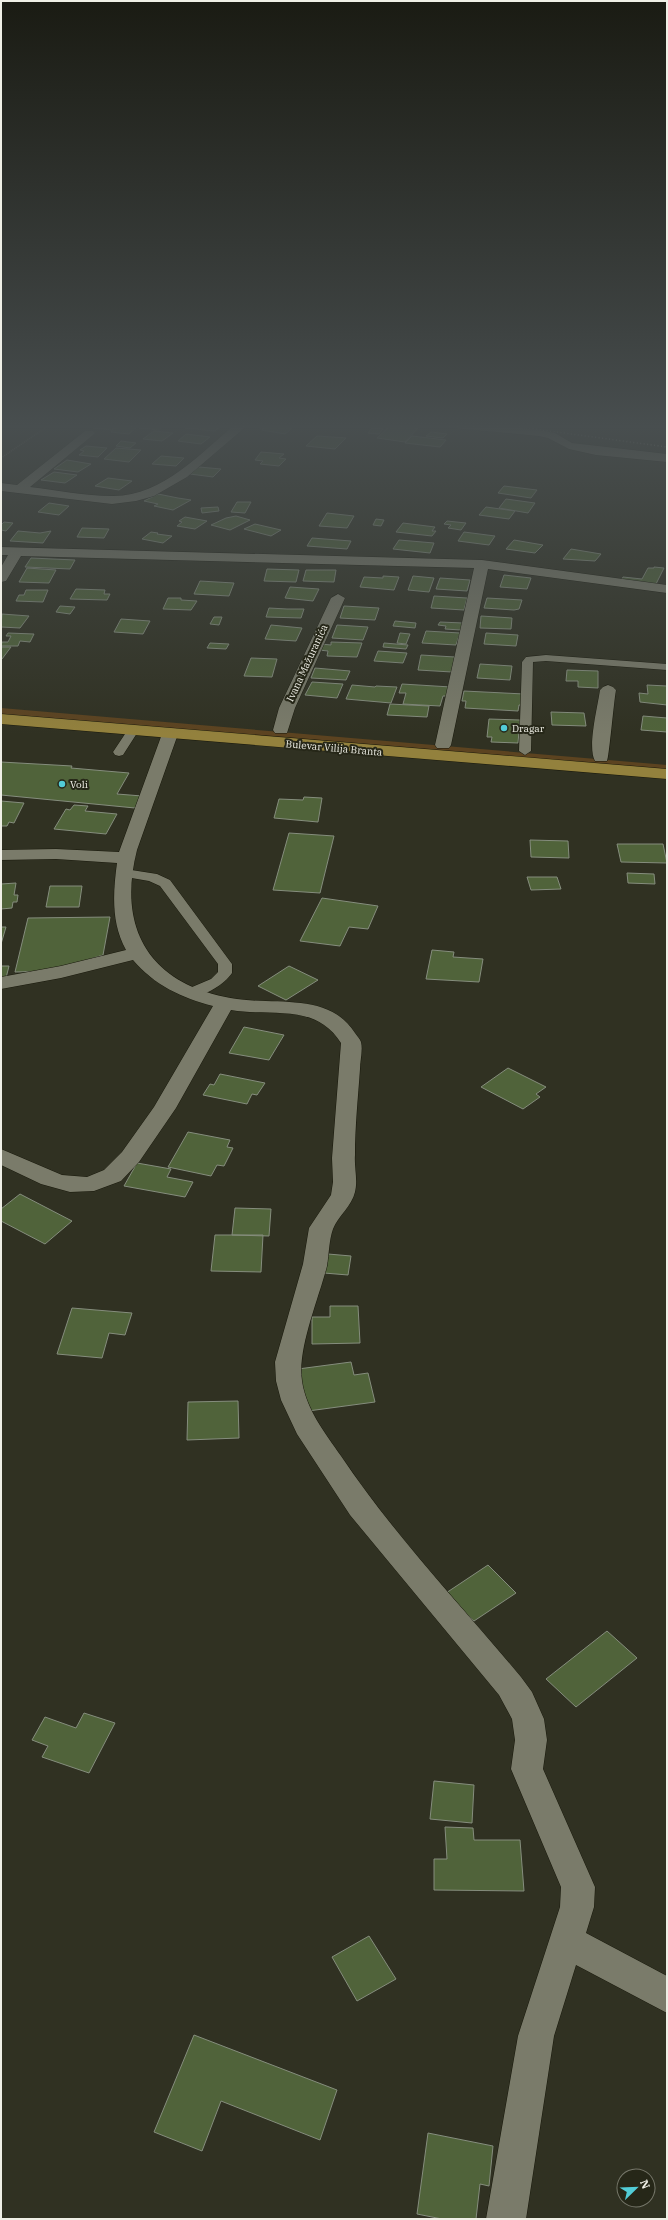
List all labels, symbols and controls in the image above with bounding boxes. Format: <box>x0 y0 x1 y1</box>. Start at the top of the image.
street label: Ivana Mažuranića <box>283 622 331 704</box>
place label: Dragar <box>512 722 545 735</box>
marker: Dragar <box>499 723 509 733</box>
street label: Bulevar Vilija Branta <box>285 737 383 759</box>
place label: Voli <box>70 778 88 791</box>
marker: Voli <box>57 779 67 789</box>
north arrow <box>616 2168 656 2208</box>
text: N <box>637 2177 653 2191</box>

